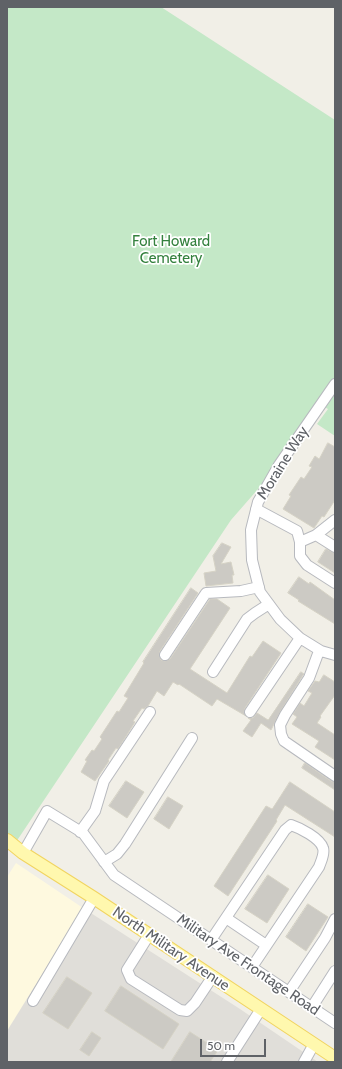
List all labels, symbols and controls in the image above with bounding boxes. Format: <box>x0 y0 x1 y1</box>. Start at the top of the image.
park label: Fort Howard Cemetery <box>132 233 210 268</box>
street label: Moraine Way <box>253 423 313 503</box>
street label: North Military Avenue <box>109 903 233 995</box>
street label: Military Ave Frontage Road <box>173 910 323 1020</box>
scale bar <box>202 1031 268 1057</box>
text: 50 m <box>207 1038 235 1053</box>

